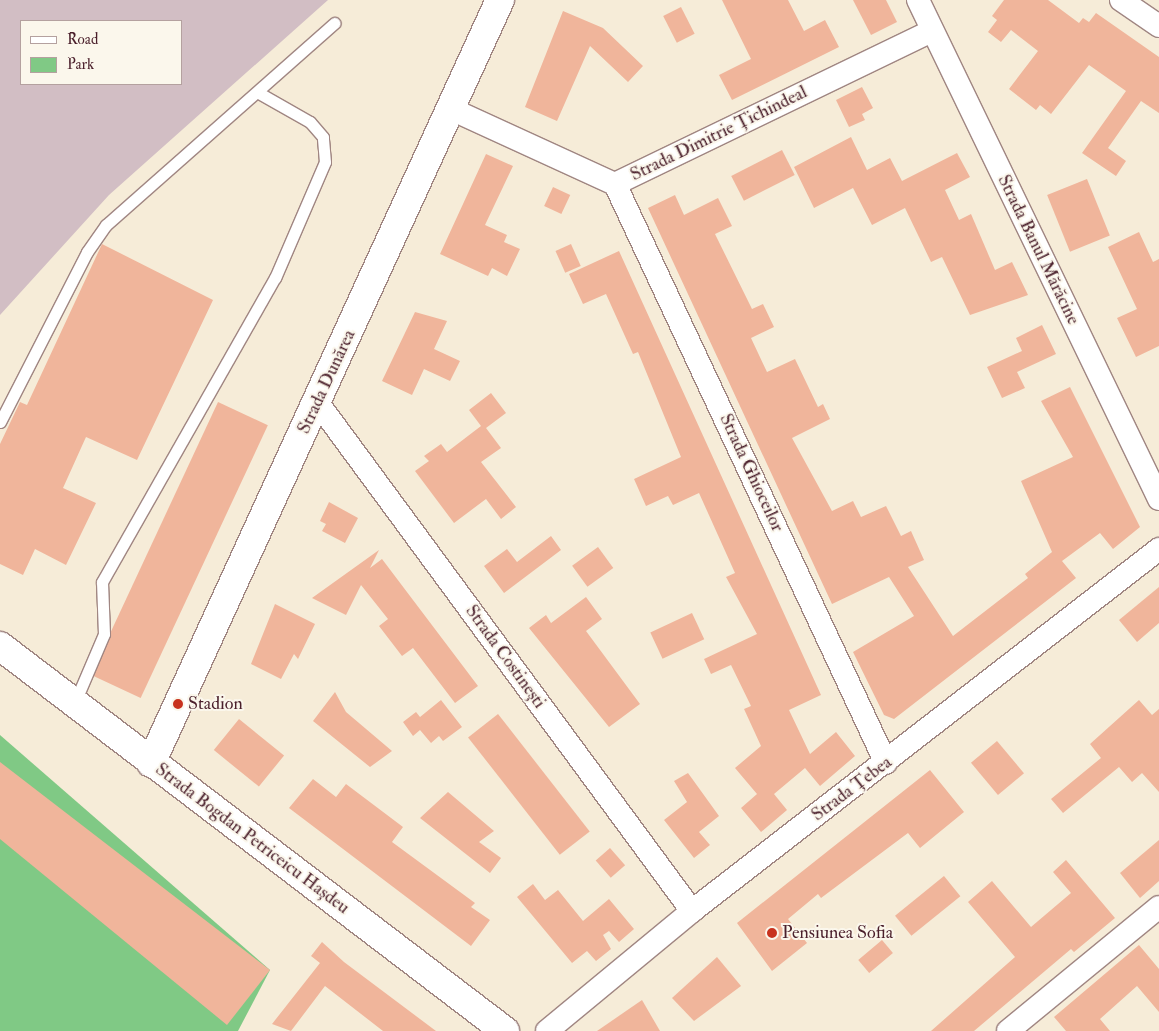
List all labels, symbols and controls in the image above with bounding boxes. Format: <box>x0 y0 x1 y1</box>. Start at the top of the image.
legend <box>20 20 182 85</box>
text: Road <box>67 30 98 49</box>
text: Park <box>67 55 94 74</box>
street label: Strada Dimitrie Țichindeal <box>627 82 811 186</box>
street label: Strada Banul Mărăcine <box>992 172 1084 328</box>
street label: Strada Dunărea <box>293 327 361 437</box>
street label: Strada Ghioceilor <box>714 411 788 535</box>
street label: Strada Costinești <box>460 601 550 713</box>
place label: Stadion <box>188 693 243 715</box>
marker: Stadion <box>172 698 184 710</box>
street label: Strada Țebea <box>808 752 896 826</box>
street label: Strada Bogdan Petriceicu Hașdeu <box>151 759 353 919</box>
place label: Pensiunea Sofia <box>782 922 893 944</box>
marker: Pensiunea Sofia <box>766 927 778 939</box>

